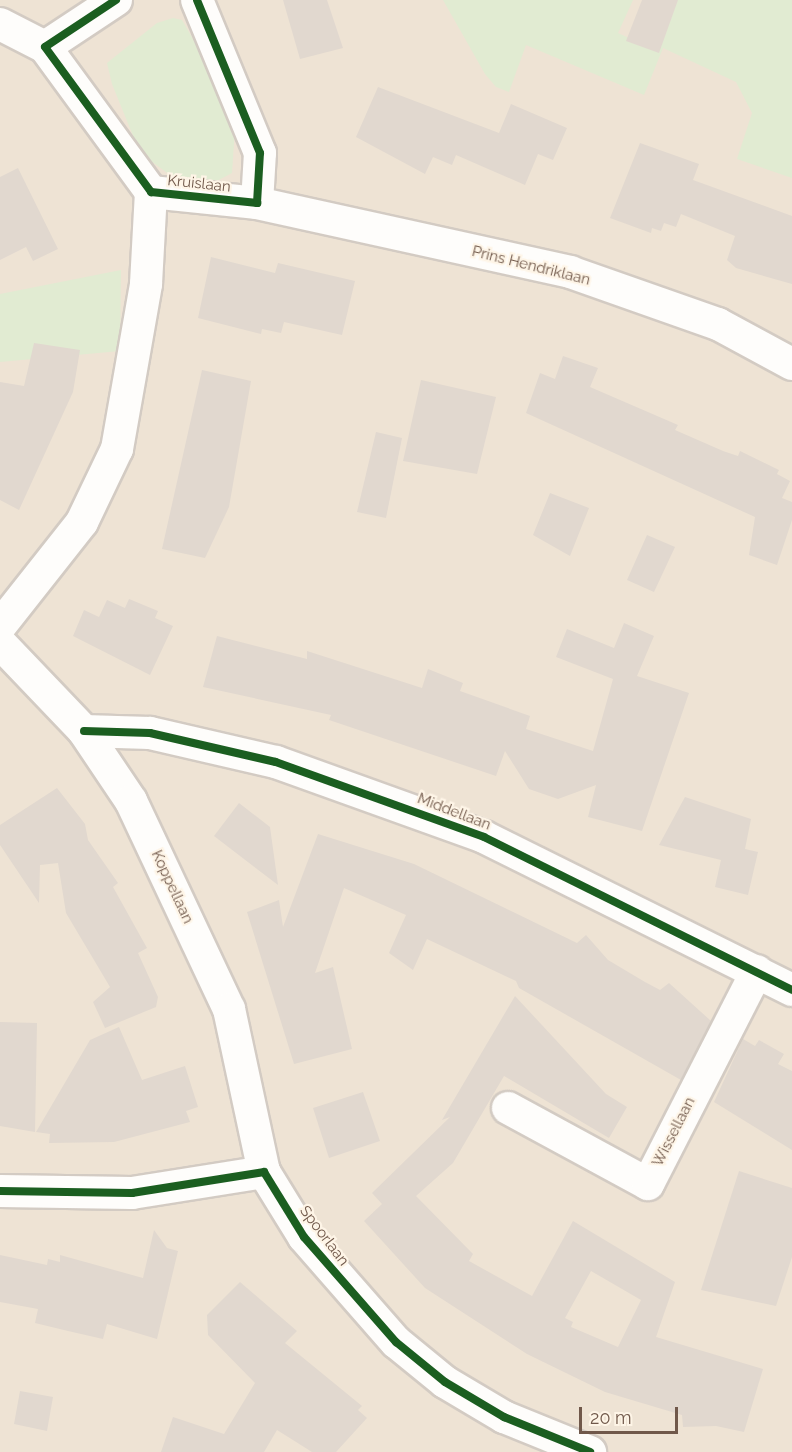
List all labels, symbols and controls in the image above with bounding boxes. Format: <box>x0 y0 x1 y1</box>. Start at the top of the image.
street label: Kruislaan <box>166 172 232 196</box>
street label: Prins Hendriklaan <box>470 243 592 289</box>
street label: Middellaan <box>415 790 493 834</box>
street label: Koppellaan <box>147 848 197 926</box>
street label: Wissellaan <box>649 1094 699 1170</box>
street label: Spoorlaan <box>296 1202 352 1270</box>
scale bar <box>582 1395 681 1433</box>
text: 20 m <box>590 1407 632 1428</box>

